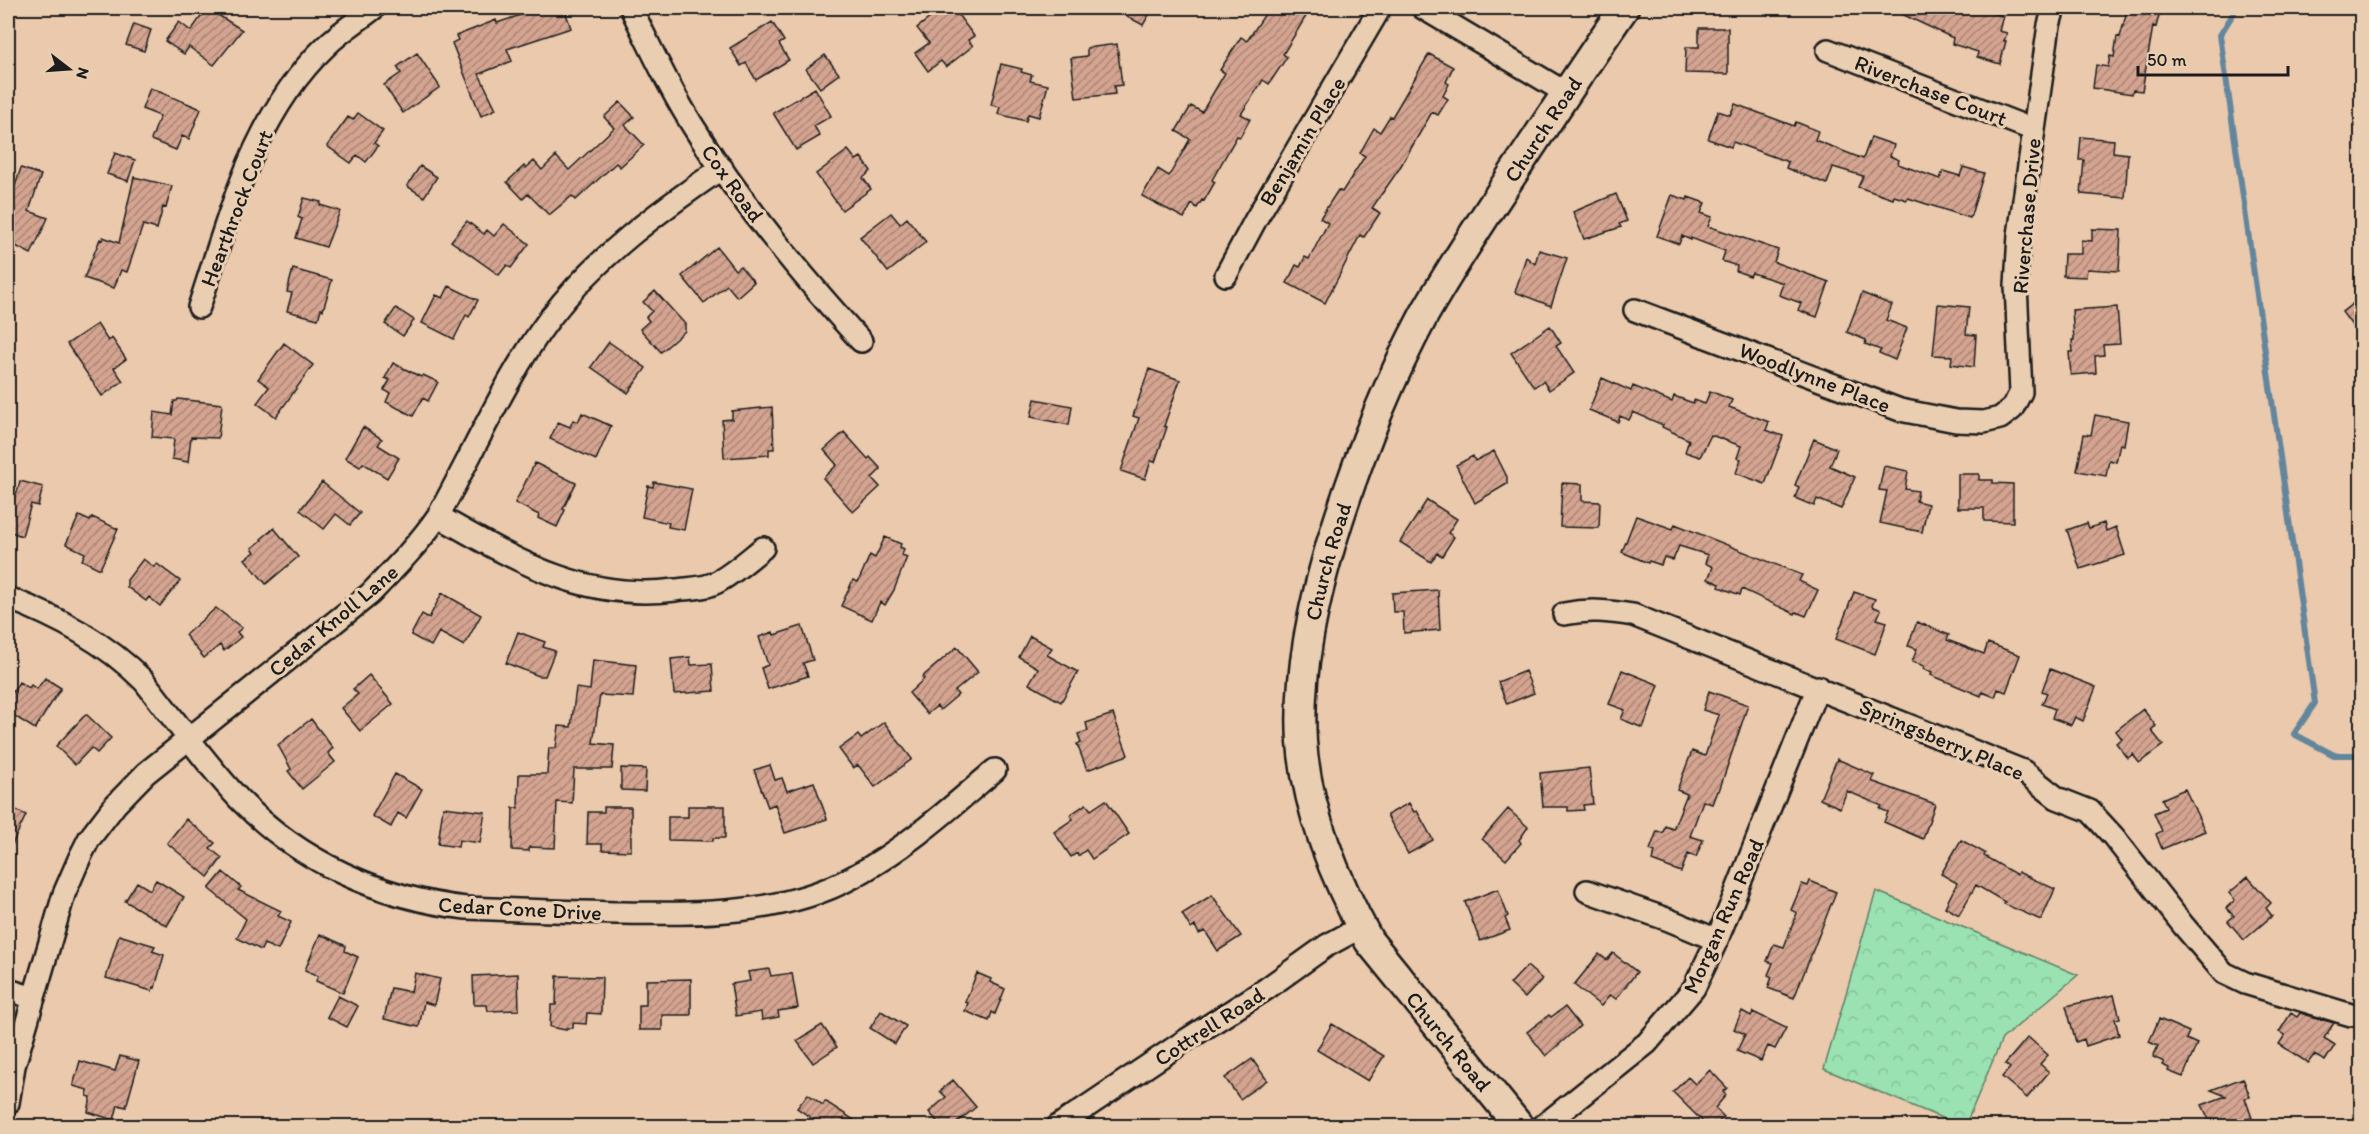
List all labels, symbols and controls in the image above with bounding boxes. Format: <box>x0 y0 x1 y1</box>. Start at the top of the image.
north arrow <box>39 39 99 99</box>
scale bar <box>2138 39 2288 77</box>
street label: Riverchase Court <box>1851 49 2011 132</box>
text: 50 m <box>2147 49 2187 71</box>
text: N <box>72 65 94 81</box>
street label: Church Road <box>1498 71 1588 187</box>
street label: Benjamin Place <box>1253 72 1352 211</box>
street label: Hearthrock Court <box>194 126 279 290</box>
street label: Riverchase Drive <box>2006 137 2047 295</box>
street label: Cox Road <box>695 139 770 228</box>
street label: Woodlynne Place <box>1735 336 1894 419</box>
street label: Church Road <box>1299 499 1357 623</box>
street label: Cedar Knoll Lane <box>263 558 404 683</box>
street label: Springsberry Place <box>1855 693 2028 786</box>
street label: Morgan Run Road <box>1677 834 1770 998</box>
street label: Cedar Cone Drive <box>437 891 602 926</box>
street label: Cottrell Road <box>1149 981 1269 1072</box>
street label: Church Road <box>1400 986 1497 1097</box>

